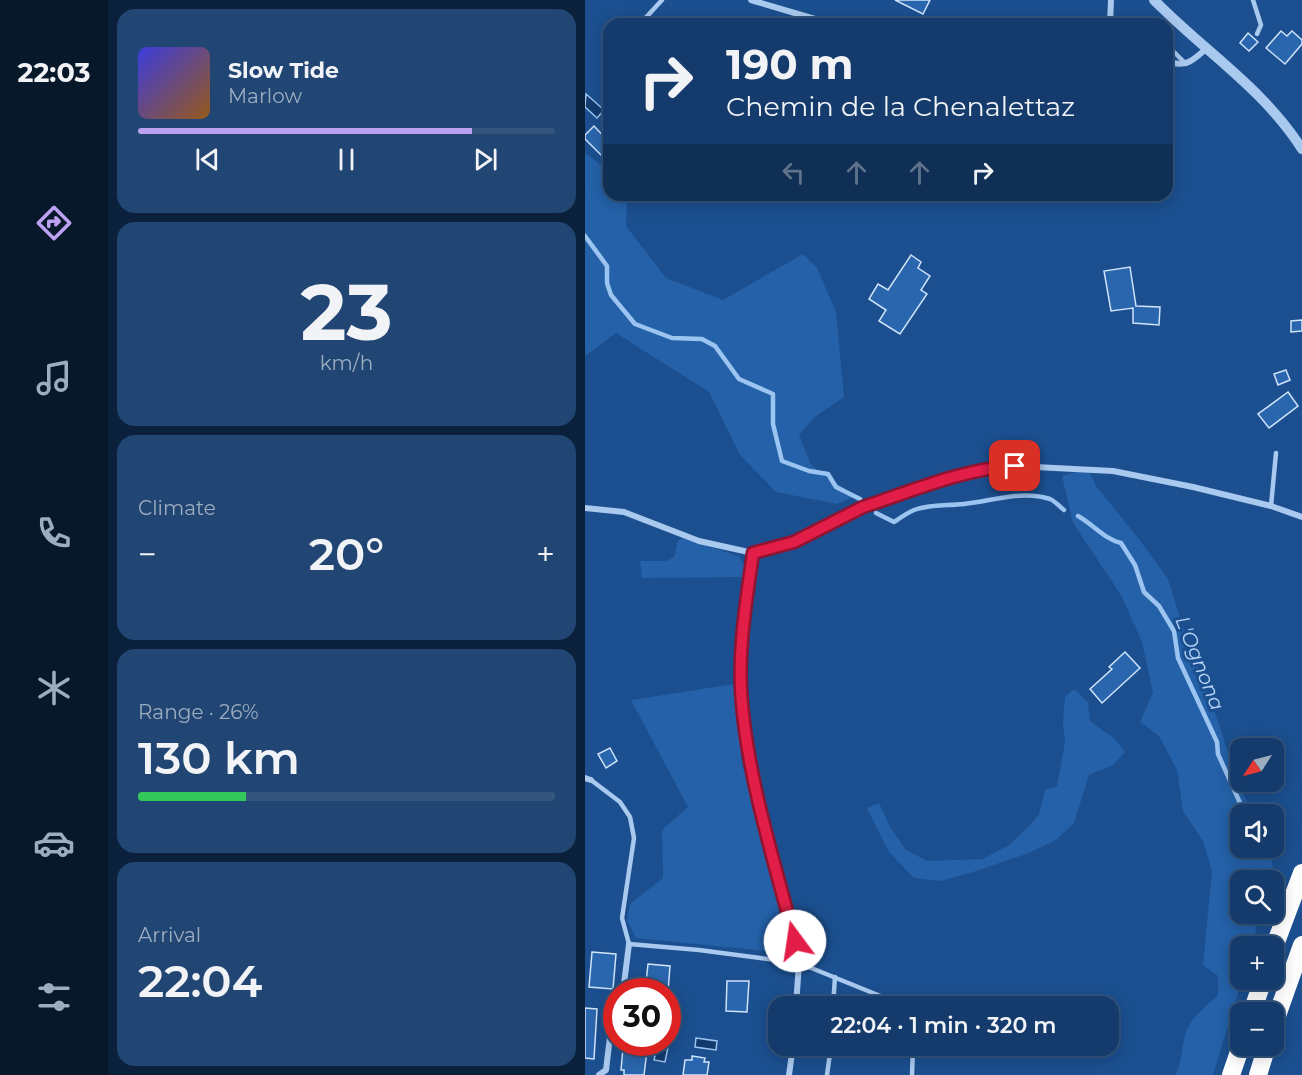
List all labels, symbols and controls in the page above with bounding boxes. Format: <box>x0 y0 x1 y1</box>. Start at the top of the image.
text: 190 m <box>726 38 854 90</box>
icon: right <box>627 42 705 120</box>
text: 22:03 <box>18 56 90 89</box>
text: Slow Tide <box>228 57 339 84</box>
text: Marlow <box>228 84 302 108</box>
text: Chemin de la Chenalettaz <box>726 90 1075 123</box>
icon: previous <box>191 143 224 176</box>
icon: pause <box>330 143 363 176</box>
icon: next <box>469 143 502 176</box>
icon: left <box>777 156 810 189</box>
icon: ahead <box>840 156 873 189</box>
icon: ahead <box>903 156 936 189</box>
icon: right <box>966 156 999 189</box>
icon: directions <box>33 202 75 244</box>
text: 23 <box>300 264 393 360</box>
text: km/h <box>320 351 373 375</box>
icon: music <box>33 357 75 399</box>
pin <box>989 440 1040 491</box>
icon: arrive <box>998 449 1031 482</box>
text: Climate <box>138 496 216 520</box>
icon: phone <box>33 512 75 554</box>
text: 20° <box>309 526 384 581</box>
text: − <box>138 534 157 574</box>
text: + <box>536 534 555 574</box>
water label: L'Ognona <box>1170 612 1230 714</box>
icon: climate <box>33 667 75 709</box>
text: Range · 26% <box>138 700 259 724</box>
text: 130 km <box>138 730 300 785</box>
north arrow <box>1230 738 1284 792</box>
map controls <box>1230 738 1284 1056</box>
button: sound <box>1230 804 1284 858</box>
icon: car <box>33 822 75 864</box>
button: search <box>1230 870 1284 924</box>
position arrow <box>763 909 827 973</box>
text: Arrival <box>138 923 201 947</box>
button: + <box>1230 936 1284 990</box>
text: 22:04 <box>138 953 262 1008</box>
icon: filters <box>33 976 75 1018</box>
speed limit sign: 30 <box>603 978 681 1056</box>
button: − <box>1230 1002 1284 1056</box>
text: 22:04 · 1 min · 320 m <box>830 1012 1057 1039</box>

